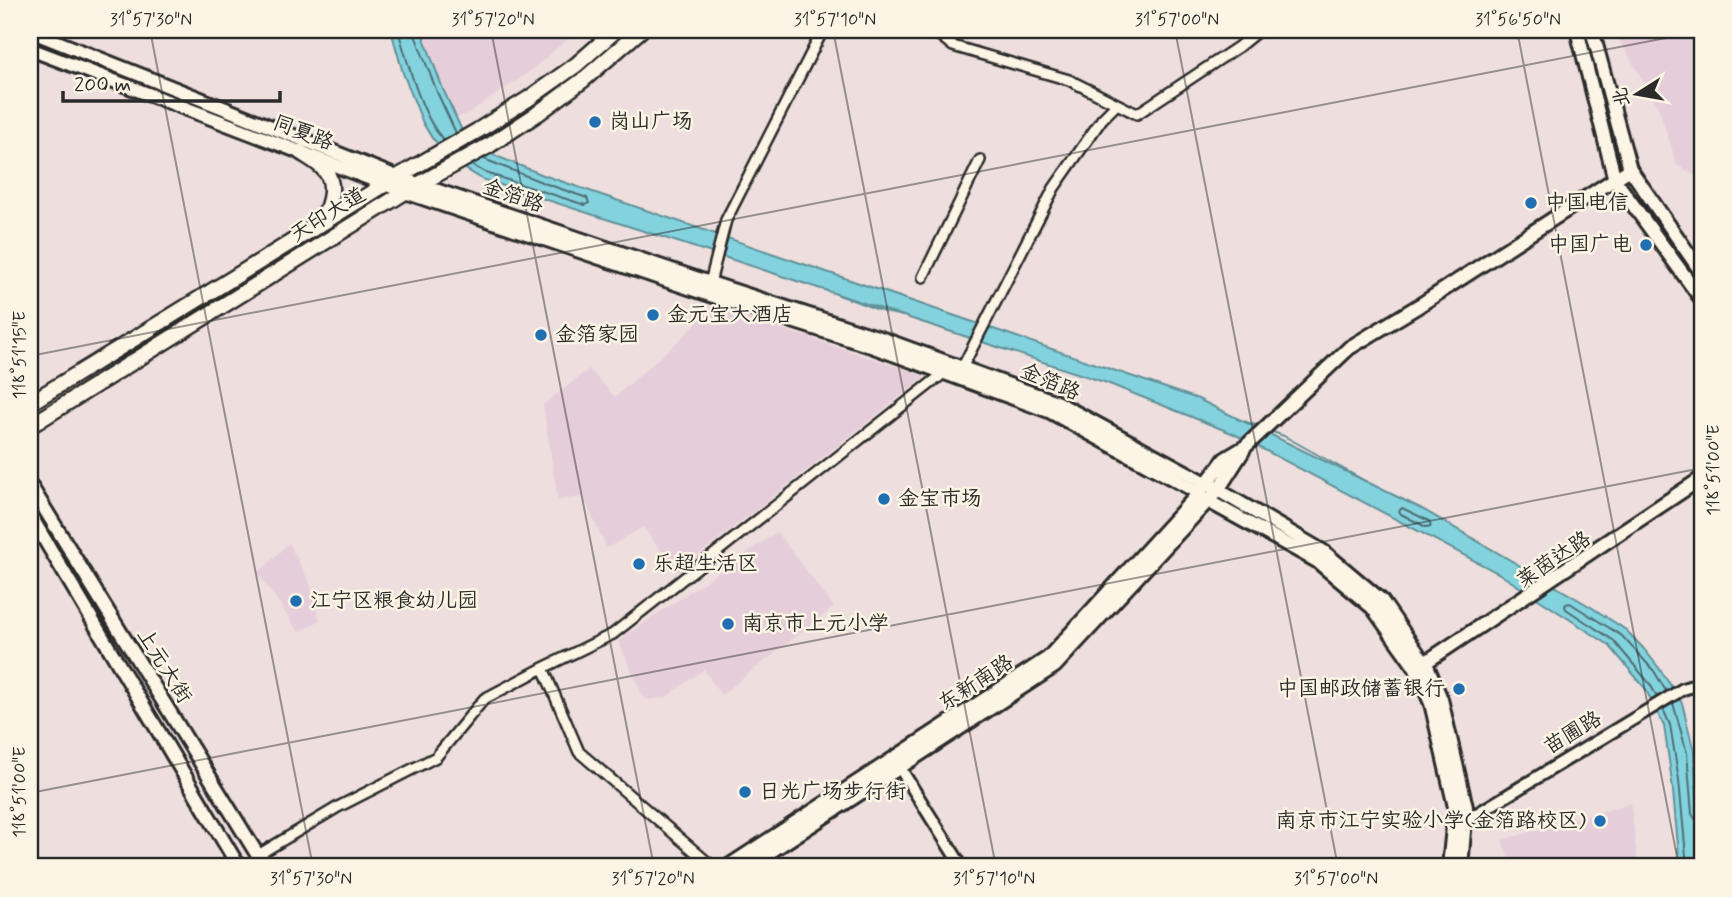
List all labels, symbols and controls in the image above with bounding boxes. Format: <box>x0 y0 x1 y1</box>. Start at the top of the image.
text: 31°57'30"N <box>110 8 192 32</box>
text: 31°57'20"N <box>451 8 535 32</box>
text: 31°57'10"N <box>794 8 876 32</box>
text: 31°57'00"N <box>1135 8 1219 32</box>
text: 31°56'50"N <box>1475 8 1561 32</box>
scale bar <box>63 60 280 104</box>
north arrow <box>1602 60 1672 130</box>
text: 200 m <box>74 71 131 99</box>
text: 北 <box>1608 85 1636 109</box>
place label: 岗山广场 <box>609 108 693 136</box>
street label: 同夏路 <box>269 109 337 157</box>
marker: 岗山广场 <box>587 114 603 130</box>
street label: 金箔路 <box>479 173 547 219</box>
street label: 天印大道 <box>285 181 371 249</box>
place label: 中国电信 <box>1545 189 1629 217</box>
marker: 中国电信 <box>1523 195 1539 211</box>
place label: 中国广电 <box>1548 231 1632 259</box>
marker: 中国广电 <box>1638 237 1654 253</box>
place label: 金元宝大酒店 <box>667 301 793 329</box>
marker: 金元宝大酒店 <box>645 307 661 323</box>
text: 118°51'15"E <box>8 311 32 399</box>
place label: 金箔家园 <box>555 321 639 349</box>
marker: 金箔家园 <box>533 327 549 343</box>
street label: 金箔路 <box>1016 357 1084 407</box>
text: 118°51'00"E <box>1702 424 1726 516</box>
place label: 金宝市场 <box>898 485 982 513</box>
marker: 金宝市场 <box>876 491 892 507</box>
street label: 莱茵达路 <box>1511 525 1597 595</box>
place label: 乐超生活区 <box>653 550 758 578</box>
marker: 乐超生活区 <box>631 556 647 572</box>
place label: 江宁区粮食幼儿园 <box>310 587 478 615</box>
marker: 江宁区粮食幼儿园 <box>288 593 304 609</box>
place label: 南京市上元小学 <box>742 610 889 638</box>
marker: 南京市上元小学 <box>720 616 736 632</box>
street label: 上元大街 <box>130 623 198 709</box>
street label: 东新南路 <box>933 648 1019 718</box>
place label: 中国邮政储蓄银行 <box>1277 675 1445 703</box>
marker: 中国邮政储蓄银行 <box>1451 681 1467 697</box>
street label: 苗圃路 <box>1539 705 1607 761</box>
text: 118°51'00"E <box>8 746 32 838</box>
place label: 日光广场步行街 <box>759 778 906 806</box>
marker: 日光广场步行街 <box>737 784 753 800</box>
place label: 南京市江宁实验小学(金箔路校区) <box>1276 807 1587 835</box>
marker: 南京市江宁实验小学(金箔路校区) <box>1592 813 1608 829</box>
text: 31°57'30"N <box>270 867 352 891</box>
text: 31°57'20"N <box>611 867 695 891</box>
text: 31°57'10"N <box>953 867 1035 891</box>
text: 31°57'00"N <box>1294 867 1378 891</box>

